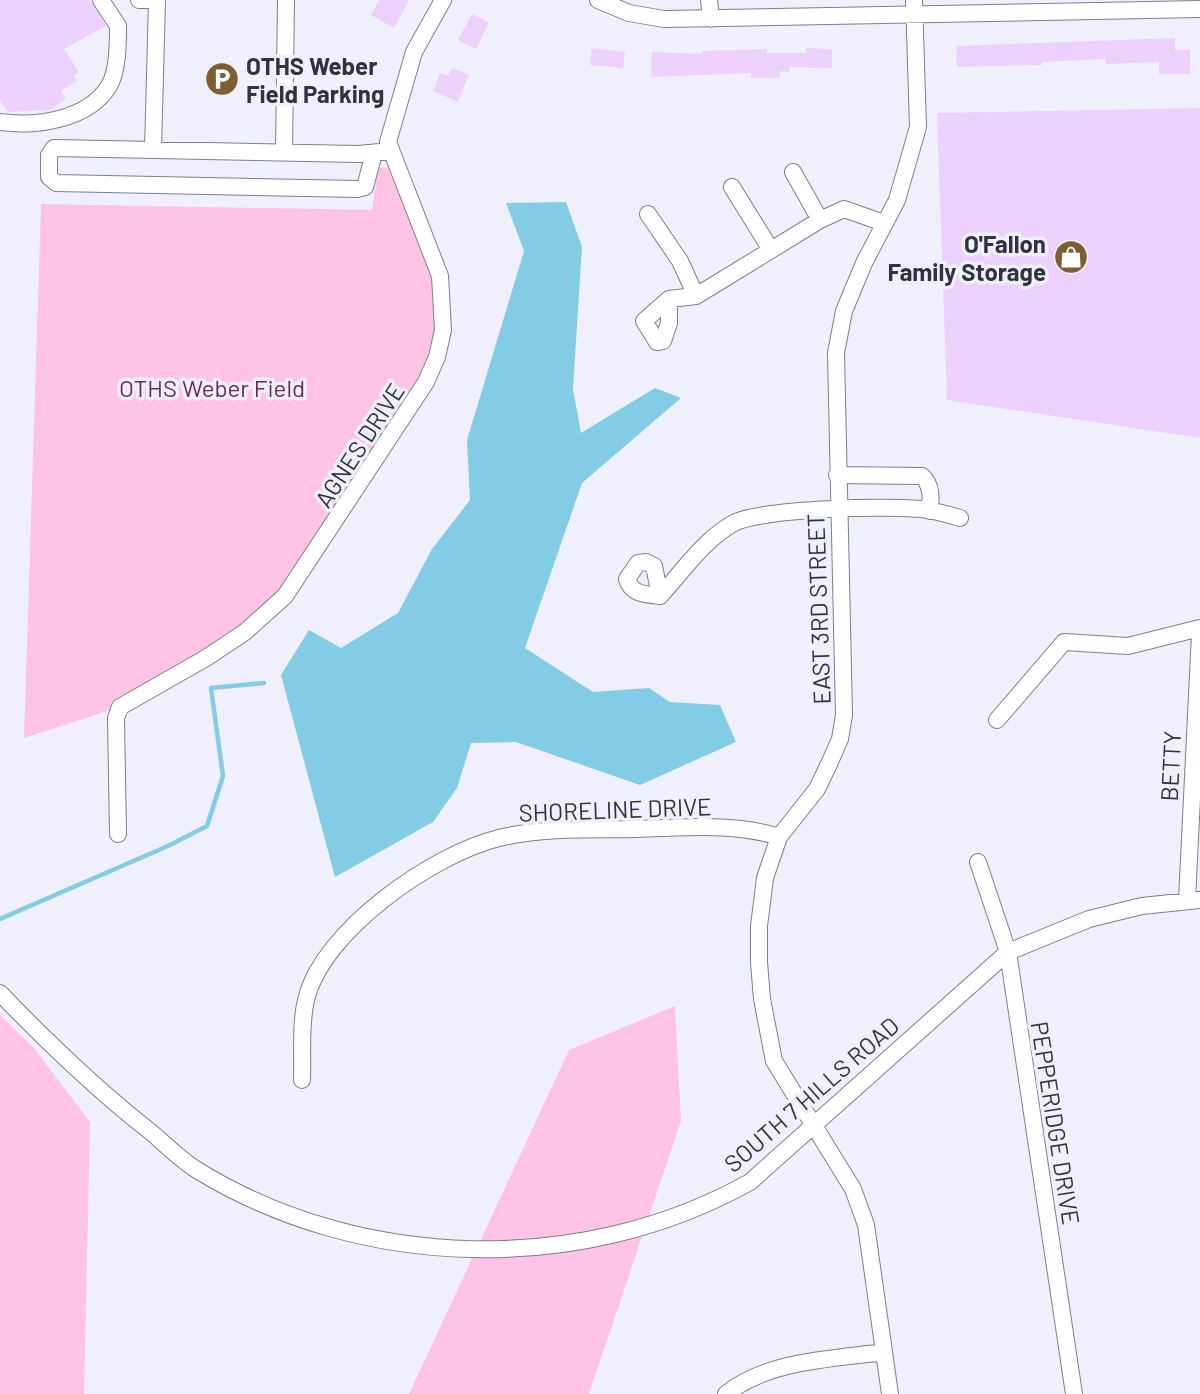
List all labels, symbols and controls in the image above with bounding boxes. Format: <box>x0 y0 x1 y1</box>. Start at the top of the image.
place label: OTHS Weber Field Parking <box>246 51 384 108</box>
parking icon: OTHS Weber Field Parking <box>203 60 241 98</box>
place label: O'Fallon Family Storage <box>887 229 1046 286</box>
shop icon: O'Fallon Family Storage <box>1052 238 1090 276</box>
park label: OTHS Weber Field <box>119 373 305 402</box>
street label: AGNES DRIVE <box>308 377 410 513</box>
street label: EAST 3RD STREET <box>800 513 836 705</box>
street label: BETTY <box>1154 730 1186 802</box>
street label: SHORELINE DRIVE <box>518 791 712 827</box>
street label: SOUTH 7 HILLS ROAD <box>718 1010 904 1178</box>
street label: PEPPERIDGE DRIVE <box>1026 1019 1086 1227</box>

